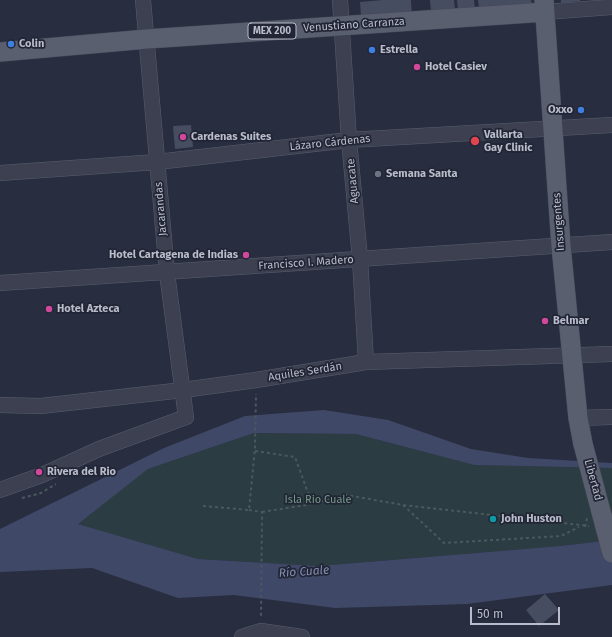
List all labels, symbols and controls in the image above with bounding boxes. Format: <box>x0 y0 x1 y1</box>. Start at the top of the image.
street label: Venustiano Carranza <box>303 15 405 35</box>
road number: MEX 200 <box>248 23 296 39</box>
place label: Colin <box>19 37 44 51</box>
marker: Colin <box>6 39 16 49</box>
place label: Estrella <box>380 43 418 57</box>
marker: Estrella <box>367 45 377 55</box>
place label: Hotel Casiev <box>425 60 487 74</box>
marker: Hotel Casiev <box>412 62 422 72</box>
place label: Oxxo <box>548 103 573 117</box>
marker: Oxxo <box>576 105 586 115</box>
place label: Vallarta Gay Clinic <box>484 128 533 154</box>
place label: Cardenas Suites <box>191 130 271 144</box>
marker: Cardenas Suites <box>178 132 188 142</box>
street label: Lázaro Cárdenas <box>289 132 371 154</box>
marker: Vallarta Gay Clinic <box>469 135 481 147</box>
street label: Aguacate <box>344 158 362 204</box>
place label: Semana Santa <box>386 167 457 181</box>
marker: Semana Santa <box>373 169 383 179</box>
street label: Jacarandas <box>152 181 170 237</box>
street label: Insurgentes <box>550 192 568 252</box>
place label: Hotel Cartagena de Indias <box>109 248 238 262</box>
marker: Hotel Cartagena de Indias <box>241 250 251 260</box>
street label: Francisco I. Madero <box>258 253 354 273</box>
place label: Hotel Azteca <box>57 302 120 316</box>
marker: Hotel Azteca <box>44 304 54 314</box>
place label: Belmar <box>553 314 589 328</box>
marker: Belmar <box>540 316 550 326</box>
street label: Aquiles Serdán <box>267 360 343 384</box>
street label: Libertad <box>581 458 605 502</box>
place label: Rivera del Rio <box>47 465 116 479</box>
marker: Rivera del Rio <box>34 467 44 477</box>
park label: Isla Rio Cuale <box>285 493 351 507</box>
place label: John Huston <box>501 512 562 526</box>
marker: John Huston <box>488 514 498 524</box>
water label: Río Cuale <box>278 563 330 581</box>
scale bar <box>472 599 562 625</box>
text: 50 m <box>477 607 503 621</box>

